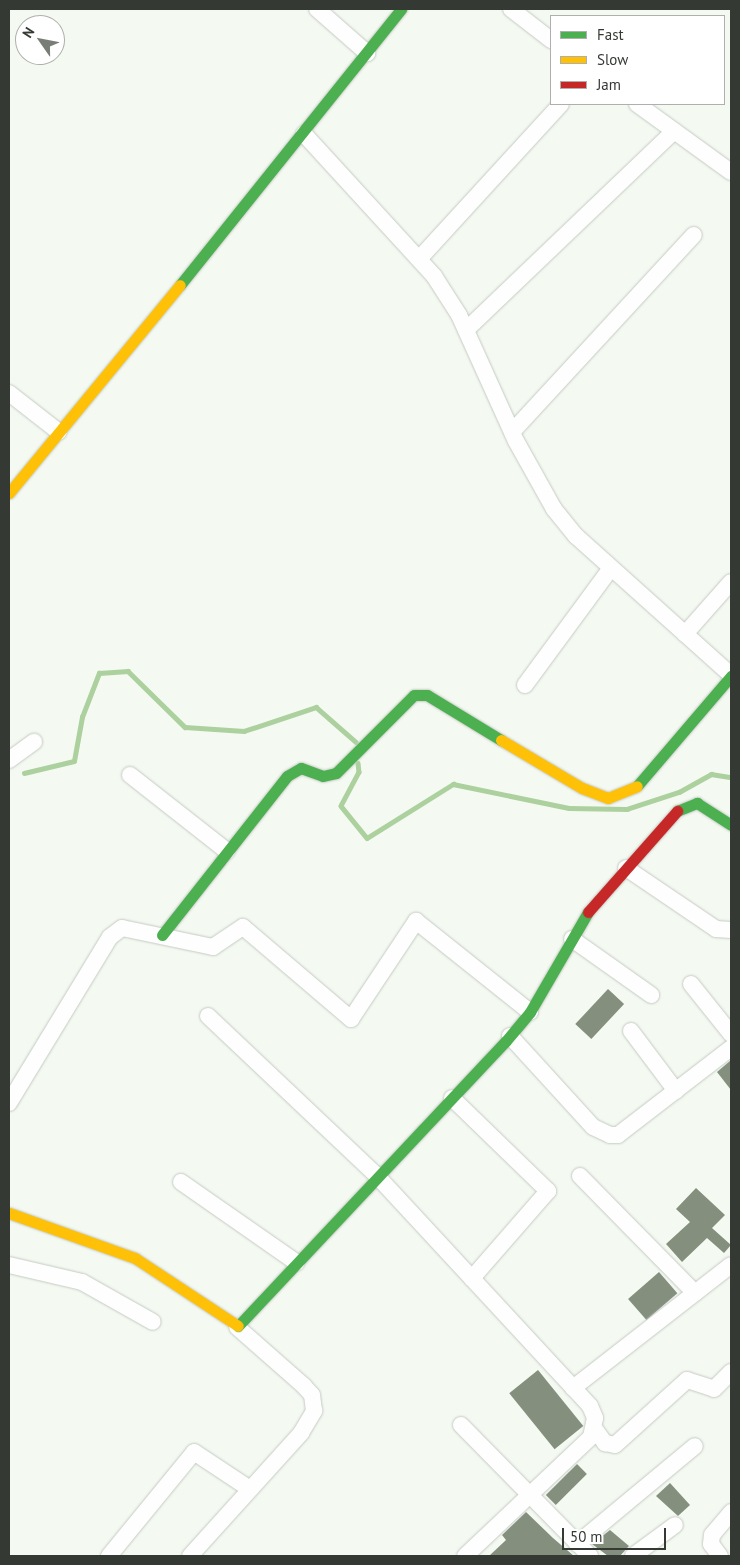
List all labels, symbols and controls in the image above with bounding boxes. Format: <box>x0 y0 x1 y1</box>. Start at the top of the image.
north arrow <box>15 15 65 65</box>
legend <box>550 15 725 105</box>
text: N <box>18 24 38 41</box>
text: Fast <box>597 25 624 44</box>
text: Slow <box>597 50 628 69</box>
text: Jam <box>597 75 621 94</box>
scale bar <box>565 1518 669 1550</box>
text: 50 m <box>570 1527 603 1546</box>

